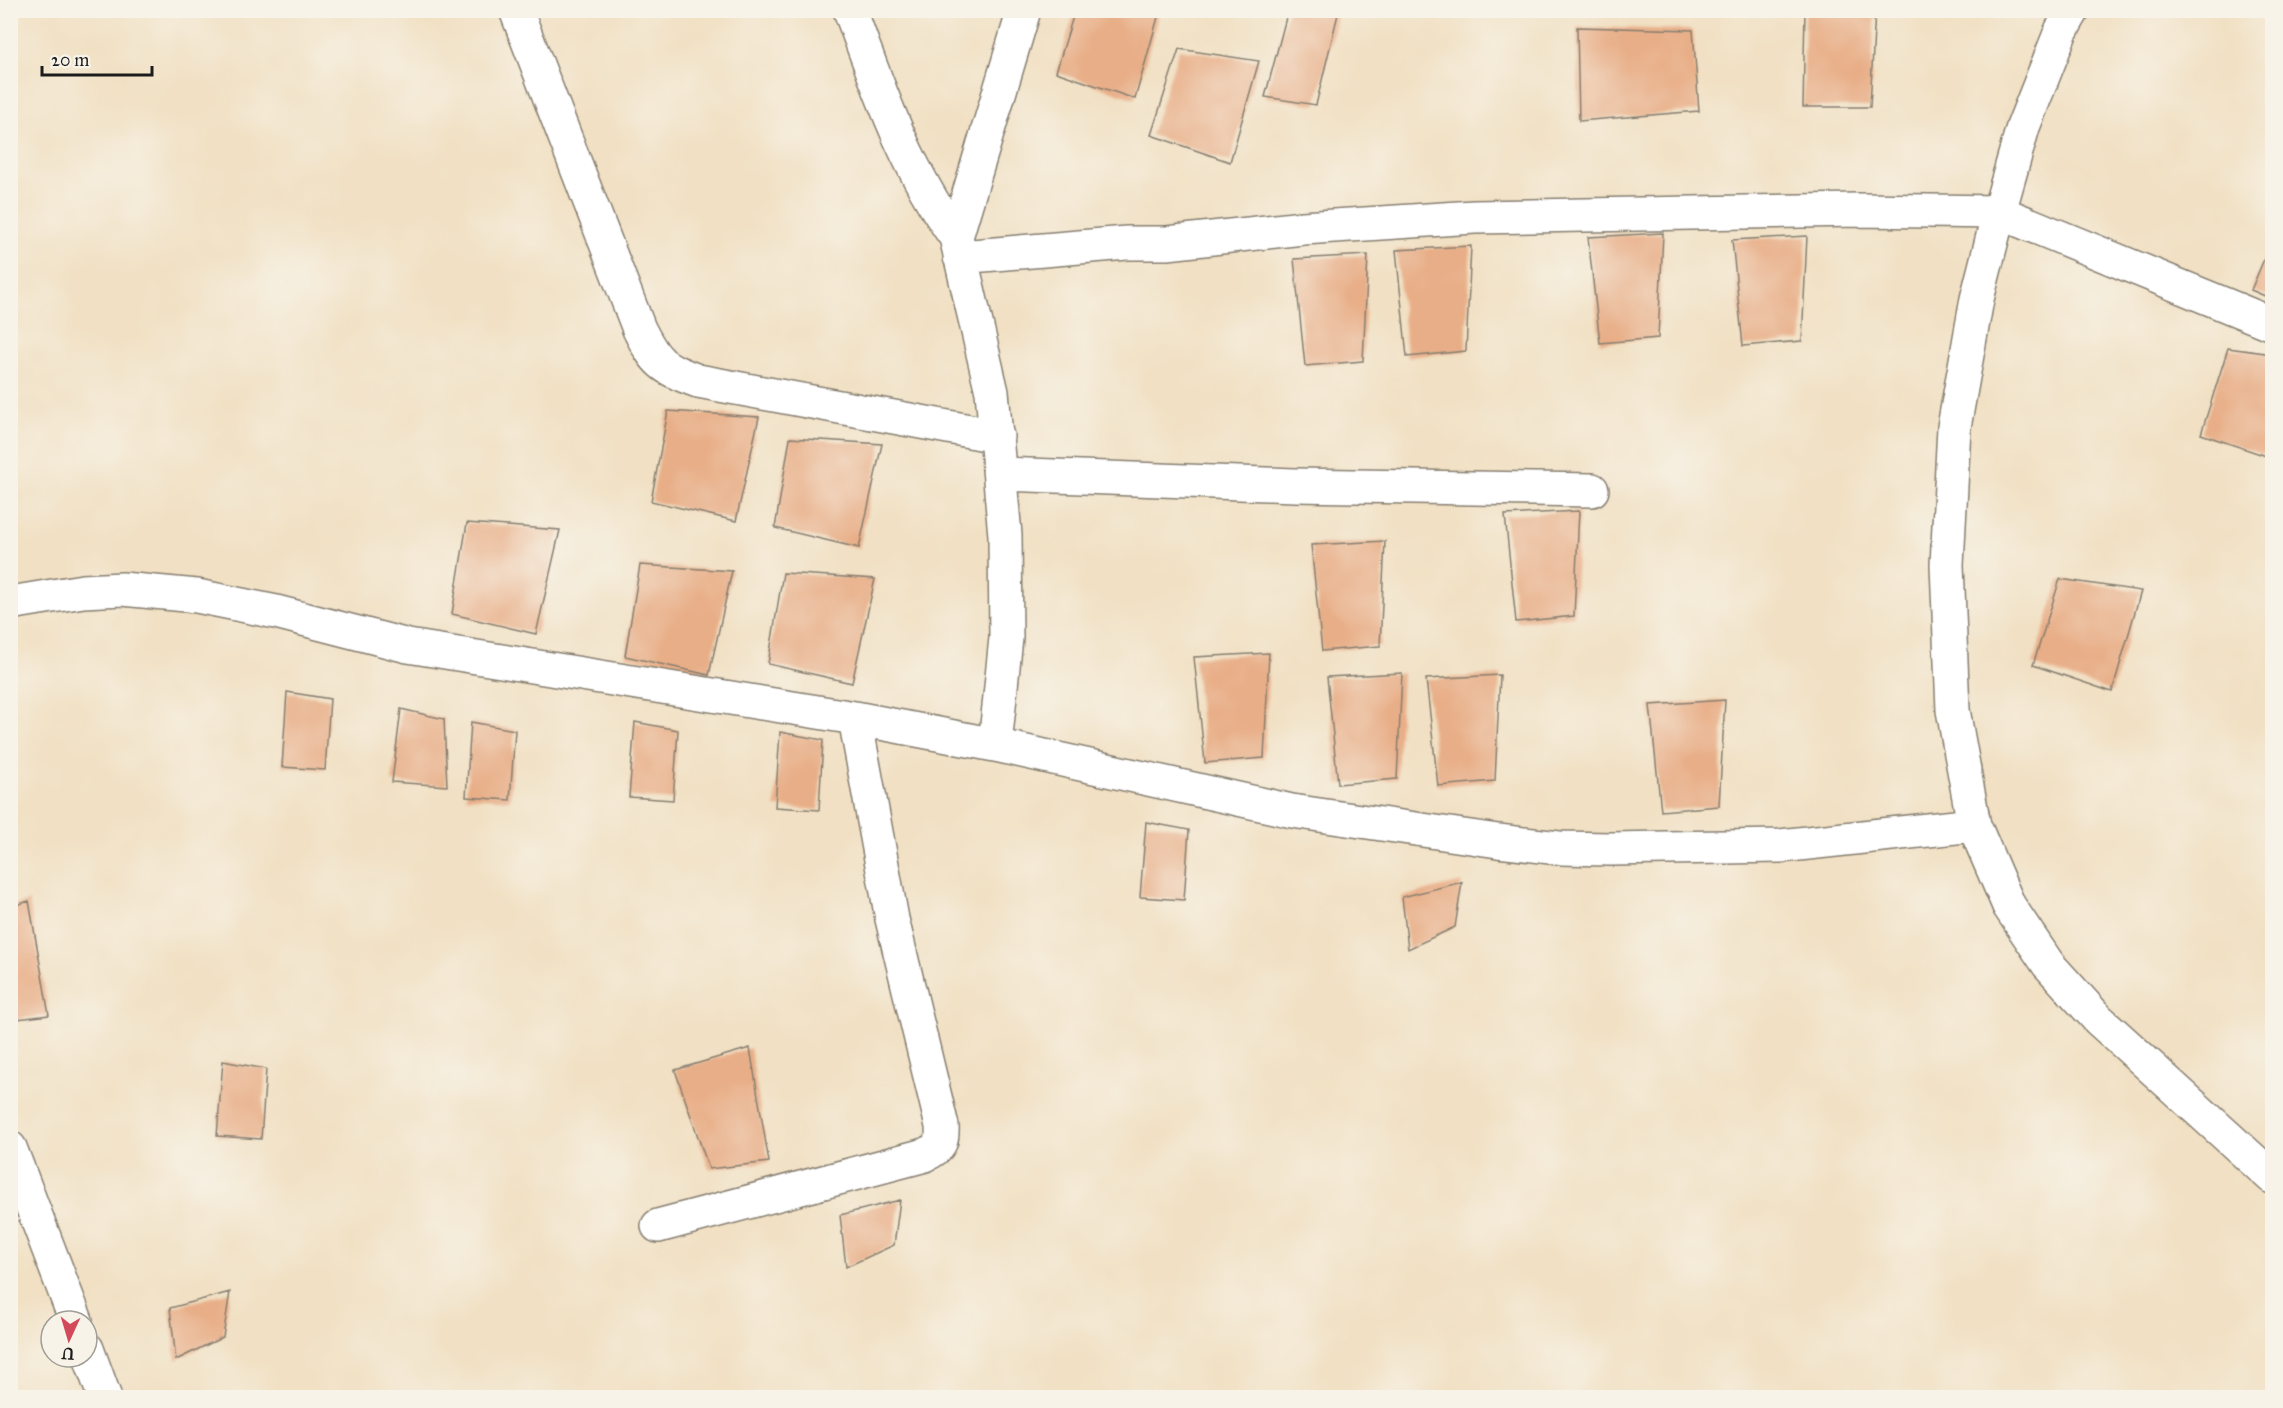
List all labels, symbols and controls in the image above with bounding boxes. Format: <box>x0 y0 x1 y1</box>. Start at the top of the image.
scale bar <box>42 39 152 77</box>
text: 20 m <box>51 49 89 71</box>
north arrow <box>39 1309 99 1369</box>
text: U <box>61 1344 75 1363</box>

